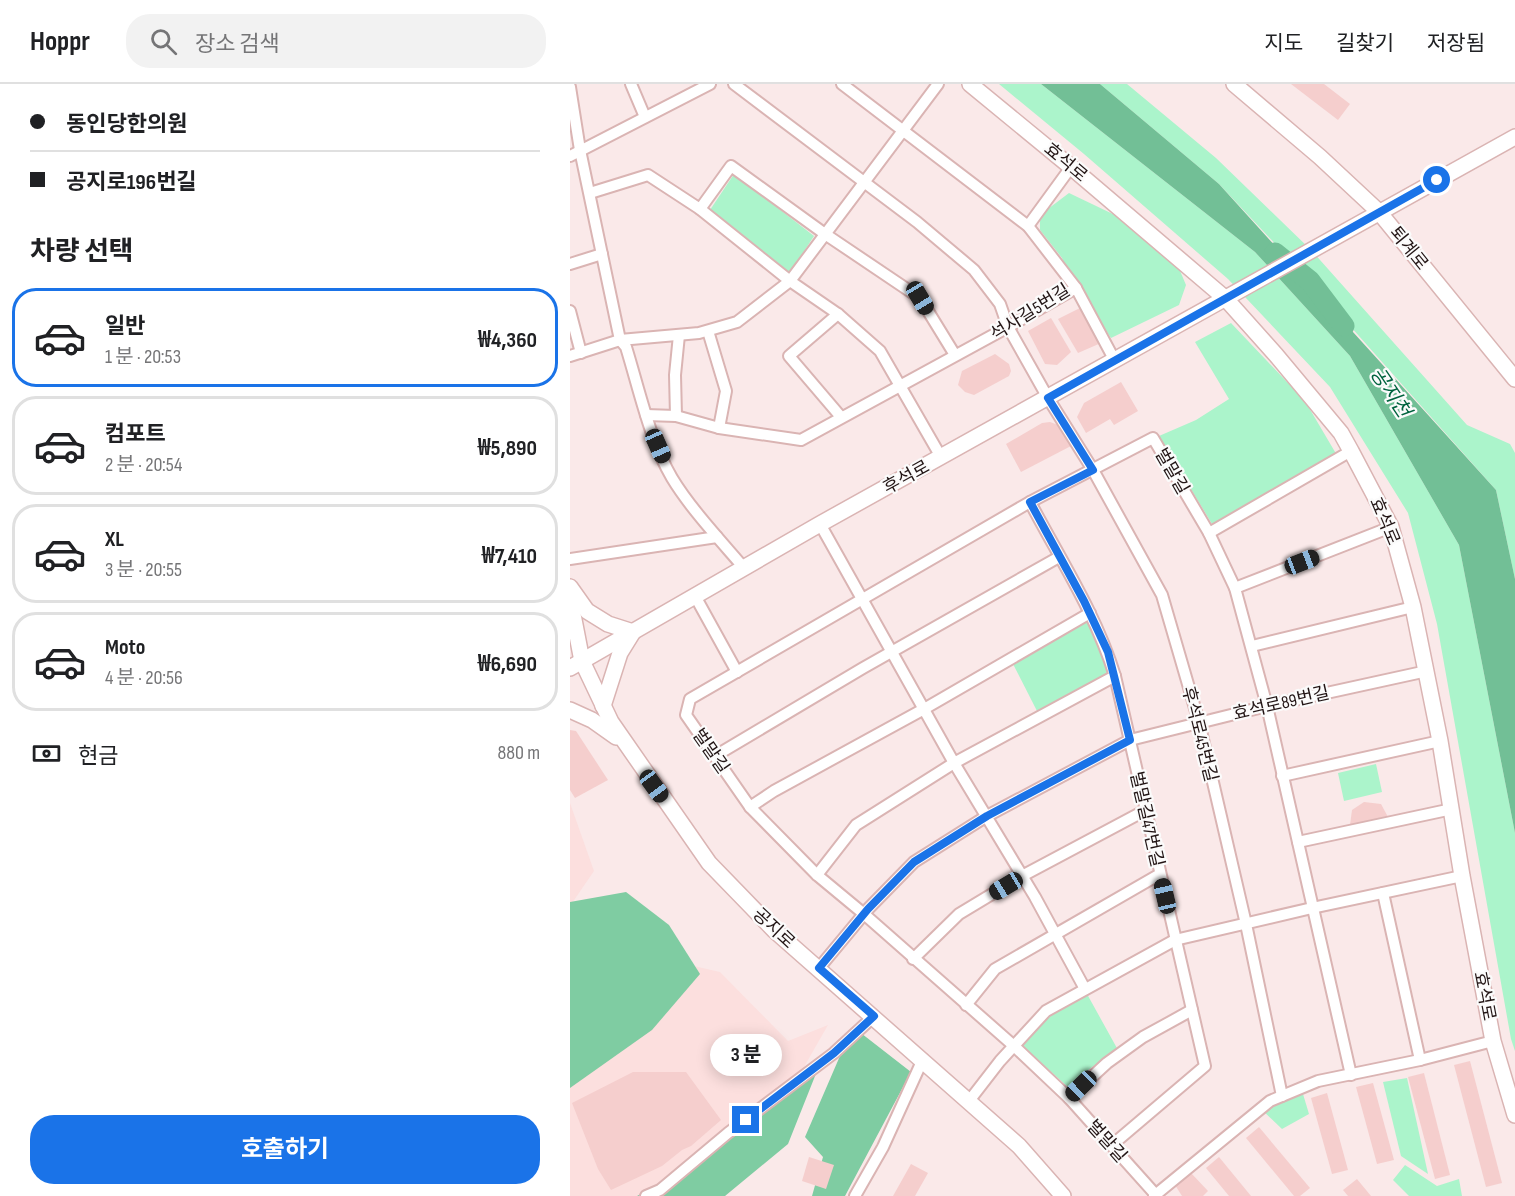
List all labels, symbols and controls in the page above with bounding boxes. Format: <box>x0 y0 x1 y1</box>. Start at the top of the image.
search box <box>126 14 546 68</box>
text: Hoppr <box>30 25 90 58</box>
icon: search <box>147 25 180 58</box>
text: 장소 검색 <box>195 31 279 58</box>
text: 지도 <box>1264 31 1303 56</box>
text: 길찾기 <box>1336 31 1394 56</box>
text: 저장됨 <box>1427 31 1485 56</box>
text: 동인당한의원 <box>66 111 187 138</box>
street label: 효석로 <box>1040 138 1091 186</box>
route start <box>1423 166 1450 193</box>
text: 공지로196번길 <box>66 169 197 196</box>
street label: 퇴계로 <box>1385 222 1432 274</box>
text: 차량 선택 <box>30 236 134 268</box>
car <box>903 278 937 318</box>
street label: 석사길5번길 <box>987 280 1074 345</box>
icon: car <box>33 311 87 365</box>
text: 일반 <box>105 313 145 340</box>
text: ₩4,360 <box>478 327 537 354</box>
text: 1 분 · 20:53 <box>105 345 181 369</box>
water label: 공지천 <box>1365 363 1417 424</box>
icon: car <box>33 419 87 473</box>
text: 컴포트 <box>105 421 166 448</box>
car <box>642 426 674 466</box>
text: ₩5,890 <box>478 435 537 462</box>
street label: 벌말길 <box>1150 444 1193 498</box>
text: 2 분 · 20:54 <box>105 453 182 477</box>
street label: 후석로 <box>879 456 933 499</box>
street label: 효석로 <box>1365 494 1404 548</box>
text: XL <box>105 526 124 553</box>
icon: car <box>33 527 87 581</box>
text: ₩7,410 <box>482 543 537 570</box>
car <box>1282 547 1322 577</box>
text: 3 분 · 20:55 <box>105 558 182 582</box>
text: Moto <box>105 634 145 661</box>
icon: car <box>33 635 87 689</box>
text: ₩6,690 <box>478 651 537 678</box>
text: 4 분 · 20:56 <box>105 666 183 690</box>
street label: 효석로89번길 <box>1231 682 1332 725</box>
street label: 후석로45번길 <box>1178 684 1222 784</box>
street label: 벌말길 <box>688 725 733 778</box>
icon: cash <box>30 737 63 770</box>
text: 880 m <box>498 741 540 765</box>
text: 현금 <box>78 743 118 770</box>
car <box>636 766 672 806</box>
street label: 벌말길47번길 <box>1125 769 1168 869</box>
car <box>986 869 1026 903</box>
car <box>1152 876 1178 916</box>
street label: 공지로 <box>748 904 799 953</box>
street label: 효석로 <box>1469 970 1500 1022</box>
callout: 3 분 <box>710 1033 782 1075</box>
text: 3 분 <box>731 1043 761 1067</box>
car <box>1062 1067 1100 1105</box>
route end <box>732 1106 759 1133</box>
button: 호출하기 <box>30 1115 540 1184</box>
street label: 벌말길 <box>1082 1116 1131 1167</box>

